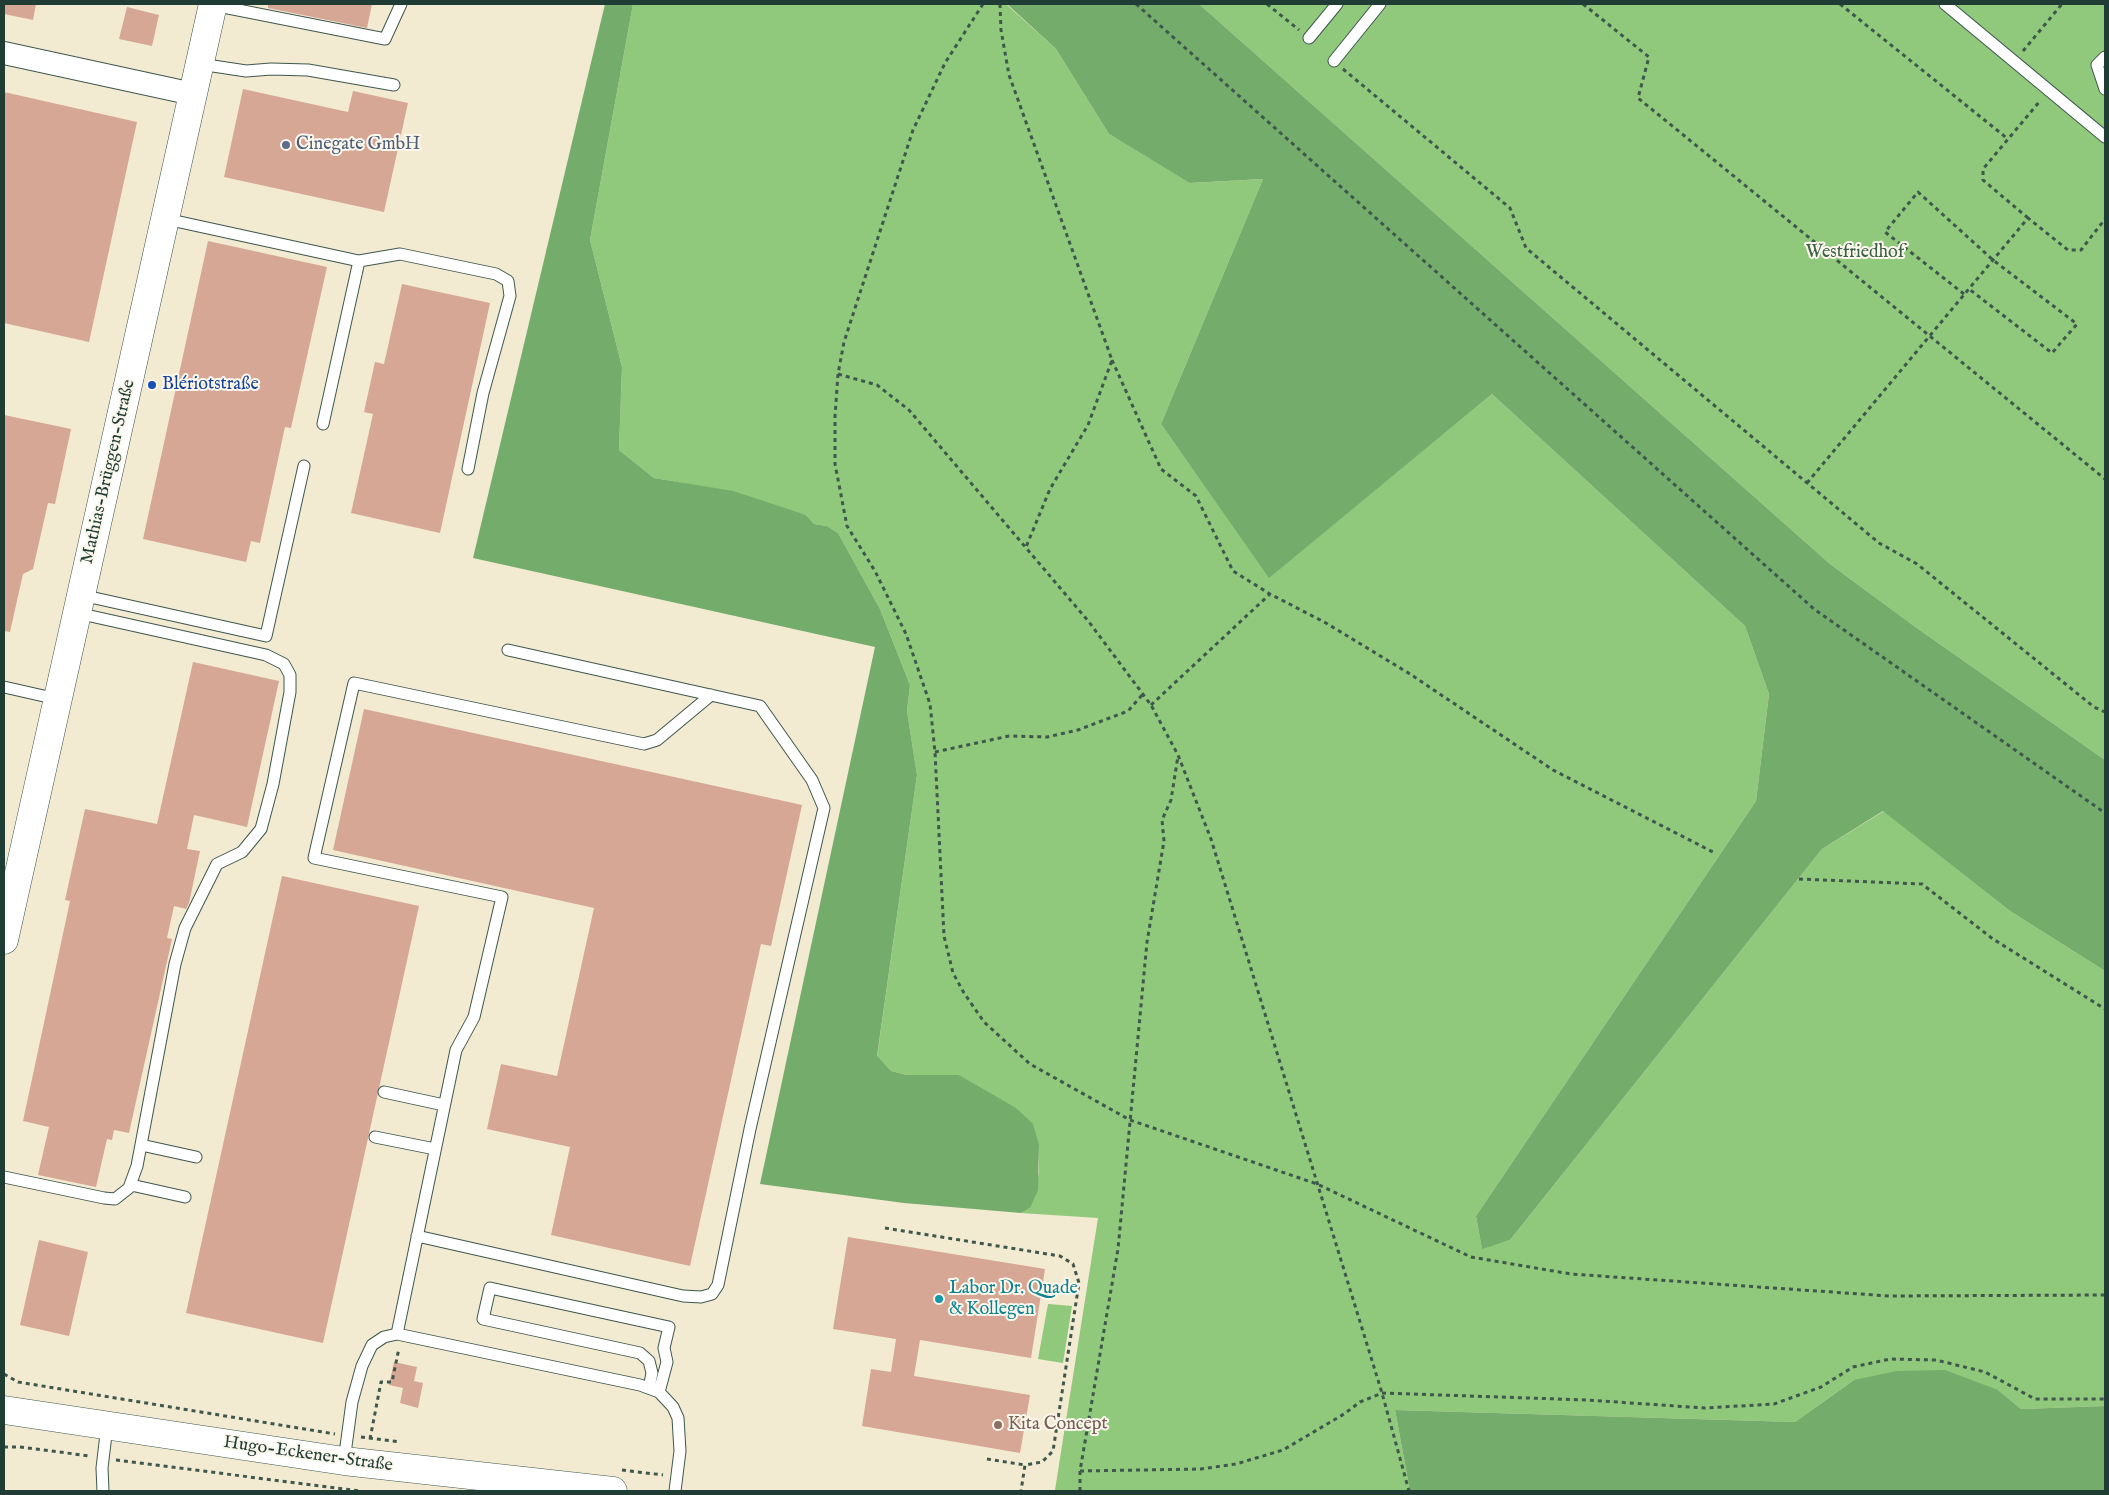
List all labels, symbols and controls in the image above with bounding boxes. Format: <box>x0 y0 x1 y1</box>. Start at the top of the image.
place label: Cinegate GmbH <box>296 134 420 156</box>
marker: Cinegate GmbH <box>280 139 292 151</box>
park label: Westfriedhof <box>1806 242 1904 264</box>
place label: Blériotstraße <box>162 374 259 396</box>
street label: Mathias-Brüggen-Straße <box>77 378 141 566</box>
marker: Blériotstraße <box>146 379 158 391</box>
place label: Labor Dr. Quade & Kollegen <box>949 1278 1078 1320</box>
marker: Labor Dr. Quade & Kollegen <box>933 1293 945 1305</box>
place label: Kita Concept <box>1008 1414 1108 1436</box>
marker: Kita Concept <box>992 1419 1004 1431</box>
street label: Hugo-Eckener-Straße <box>222 1432 394 1478</box>

